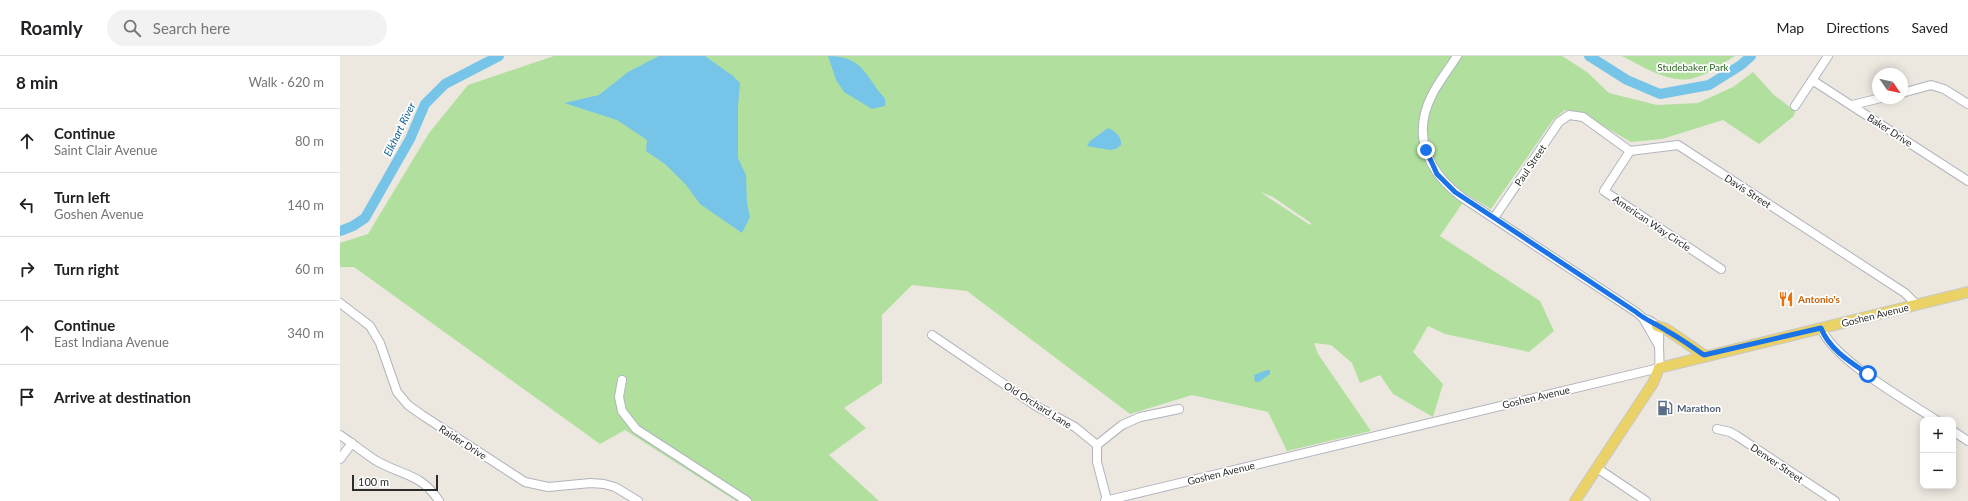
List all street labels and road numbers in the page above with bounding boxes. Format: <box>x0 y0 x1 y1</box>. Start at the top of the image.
street label: Baker Drive <box>1865 111 1915 149</box>
street label: Paul Street <box>1512 142 1549 188</box>
street label: Davis Street <box>1722 172 1774 211</box>
street label: American Way Circle <box>1611 193 1693 253</box>
street label: Goshen Avenue <box>1840 301 1910 329</box>
street label: Old Orchard Lane <box>1002 379 1074 431</box>
street label: Goshen Avenue <box>1501 383 1571 411</box>
street label: Raider Drive <box>437 422 489 462</box>
street label: Denver Street <box>1748 441 1806 485</box>
street label: Goshen Avenue <box>1186 459 1256 487</box>

